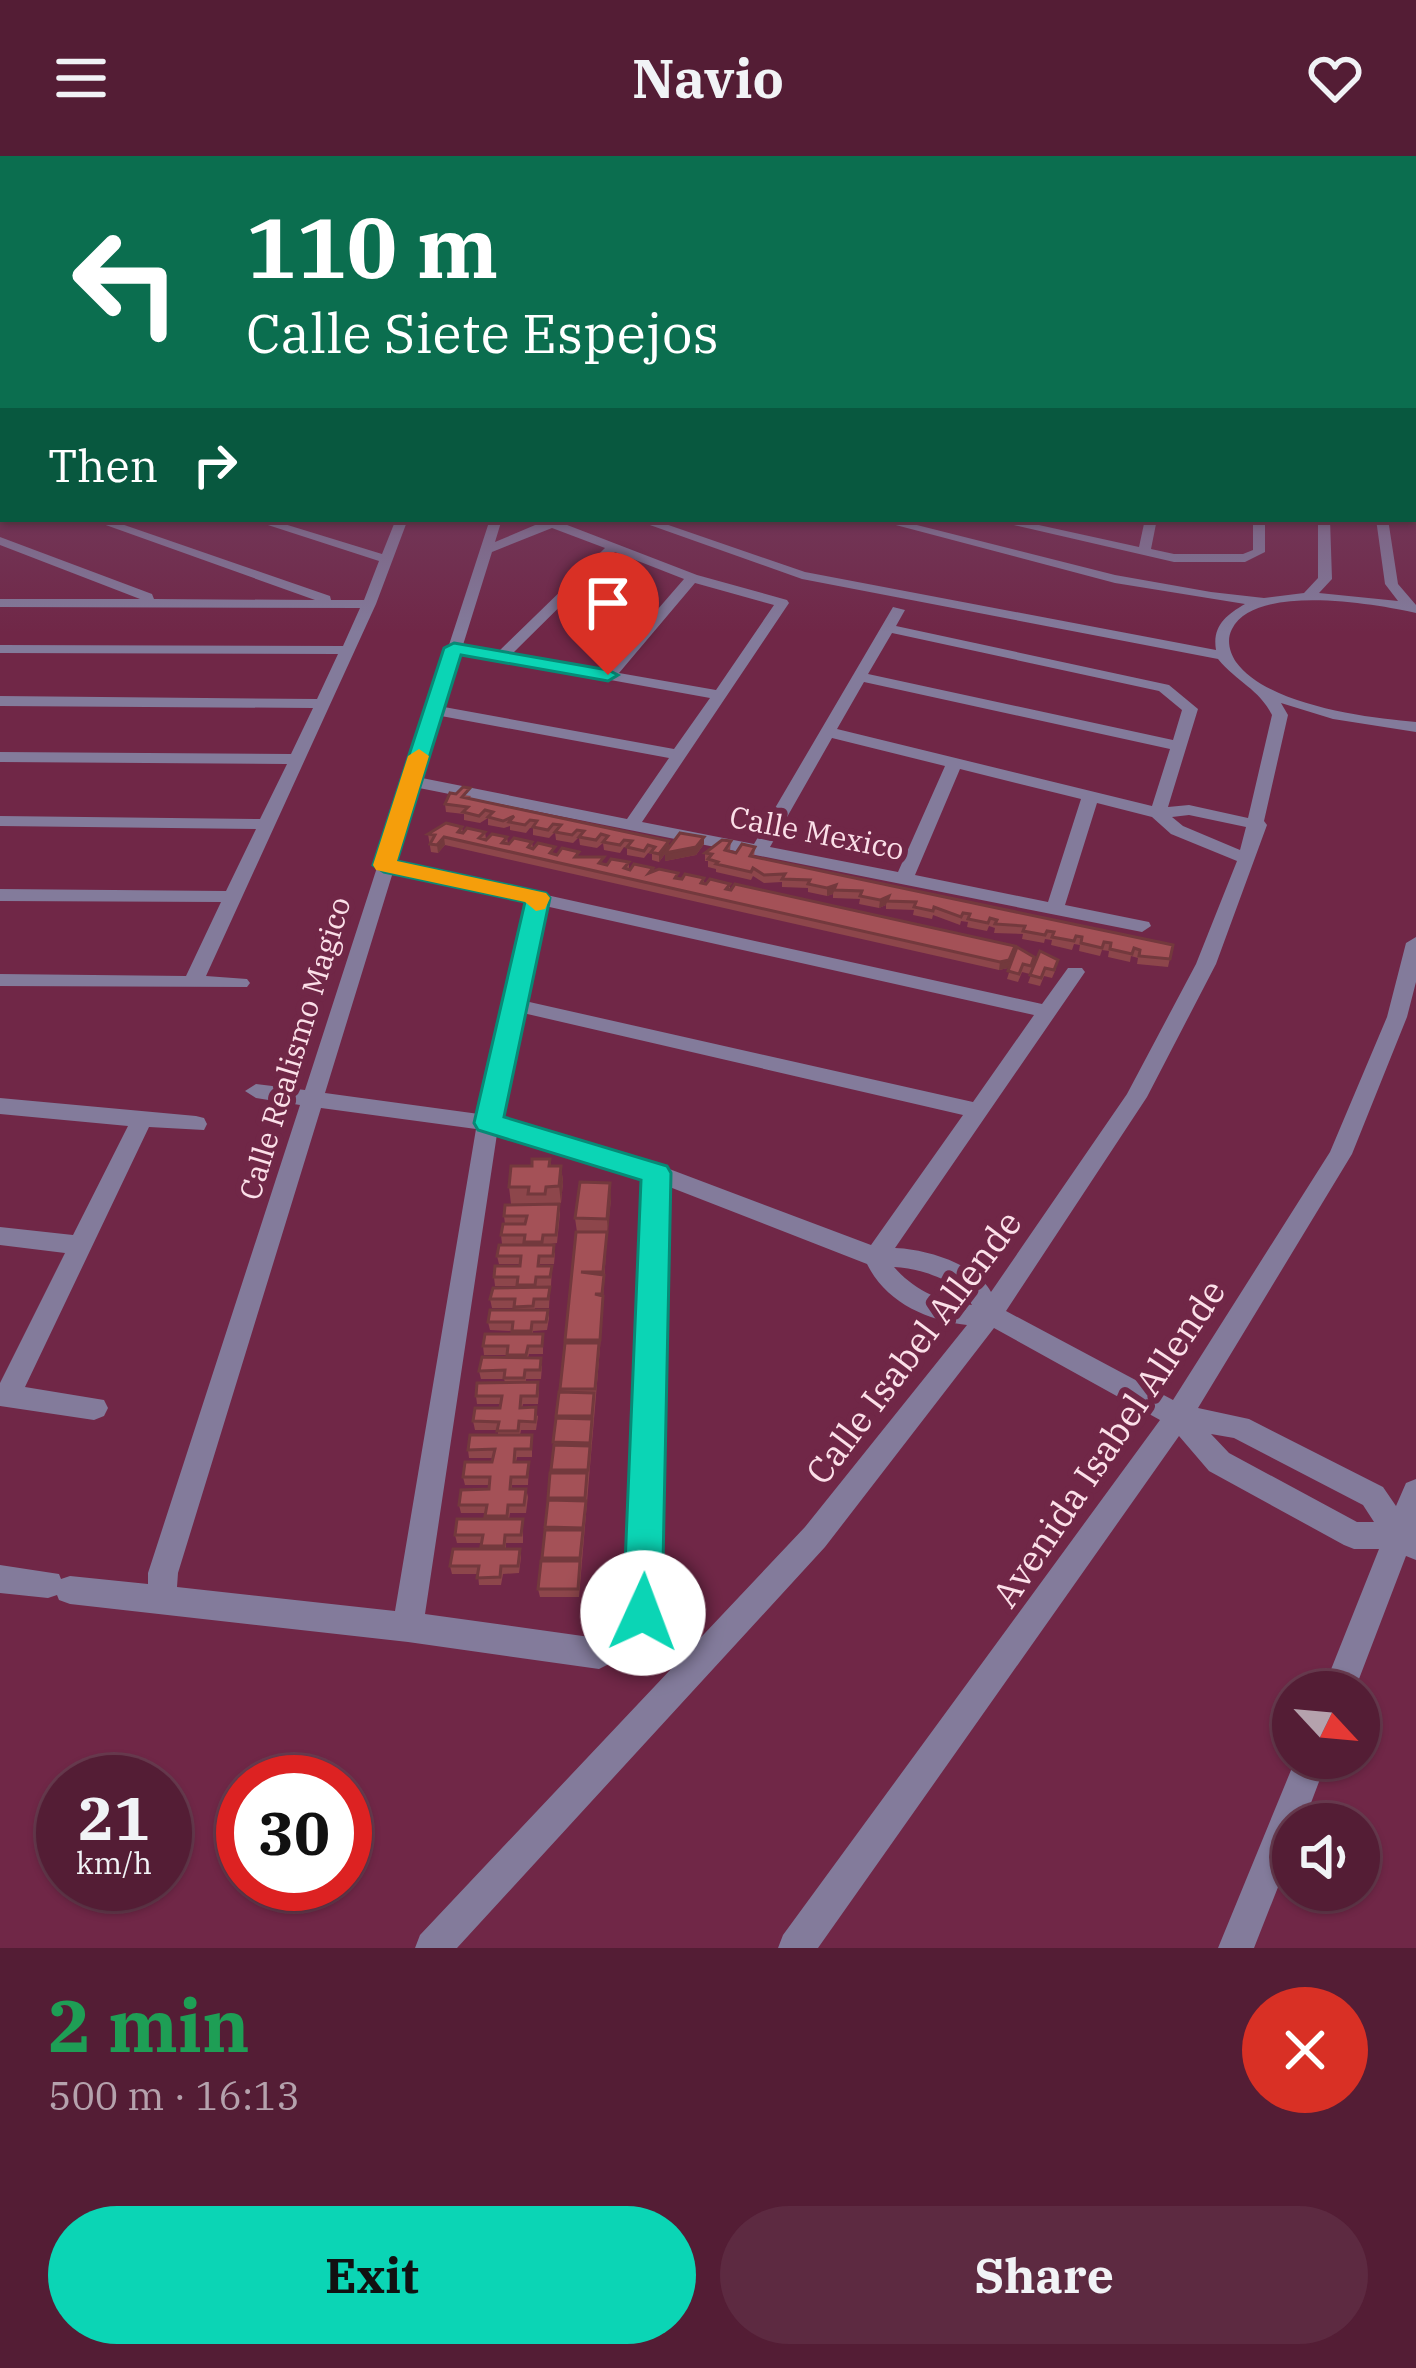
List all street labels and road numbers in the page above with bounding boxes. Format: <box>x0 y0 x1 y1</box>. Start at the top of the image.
street label: Calle Mexico <box>726 796 908 868</box>
street label: Calle Realismo Magico <box>229 892 359 1204</box>
street label: Calle Isabel Allende <box>795 1201 1031 1493</box>
street label: Avenida Isabel Allende <box>981 1270 1235 1616</box>

